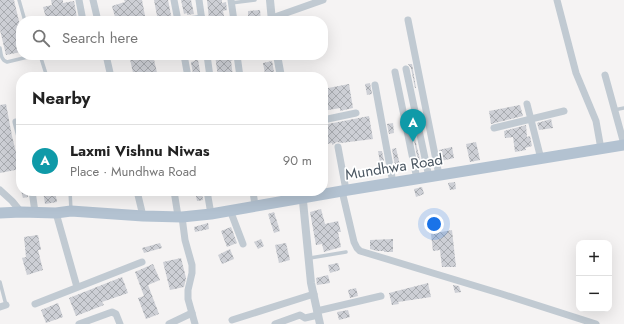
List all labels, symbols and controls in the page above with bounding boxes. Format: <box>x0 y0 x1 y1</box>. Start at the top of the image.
search box <box>16 16 328 60</box>
icon: search <box>30 27 52 49</box>
text: Search here <box>62 27 138 49</box>
text: Nearby <box>32 86 90 110</box>
pin: A <box>400 109 426 142</box>
text: Laxmi Vishnu Niwas <box>70 140 210 162</box>
street label: Mundhwa Road <box>344 148 444 186</box>
text: A <box>40 151 50 170</box>
text: 90 m <box>283 151 312 170</box>
text: Place · Mundhwa Road <box>70 162 196 181</box>
your location <box>424 214 444 234</box>
map controls <box>576 240 612 312</box>
button: + <box>576 240 612 276</box>
button: − <box>576 276 612 312</box>

